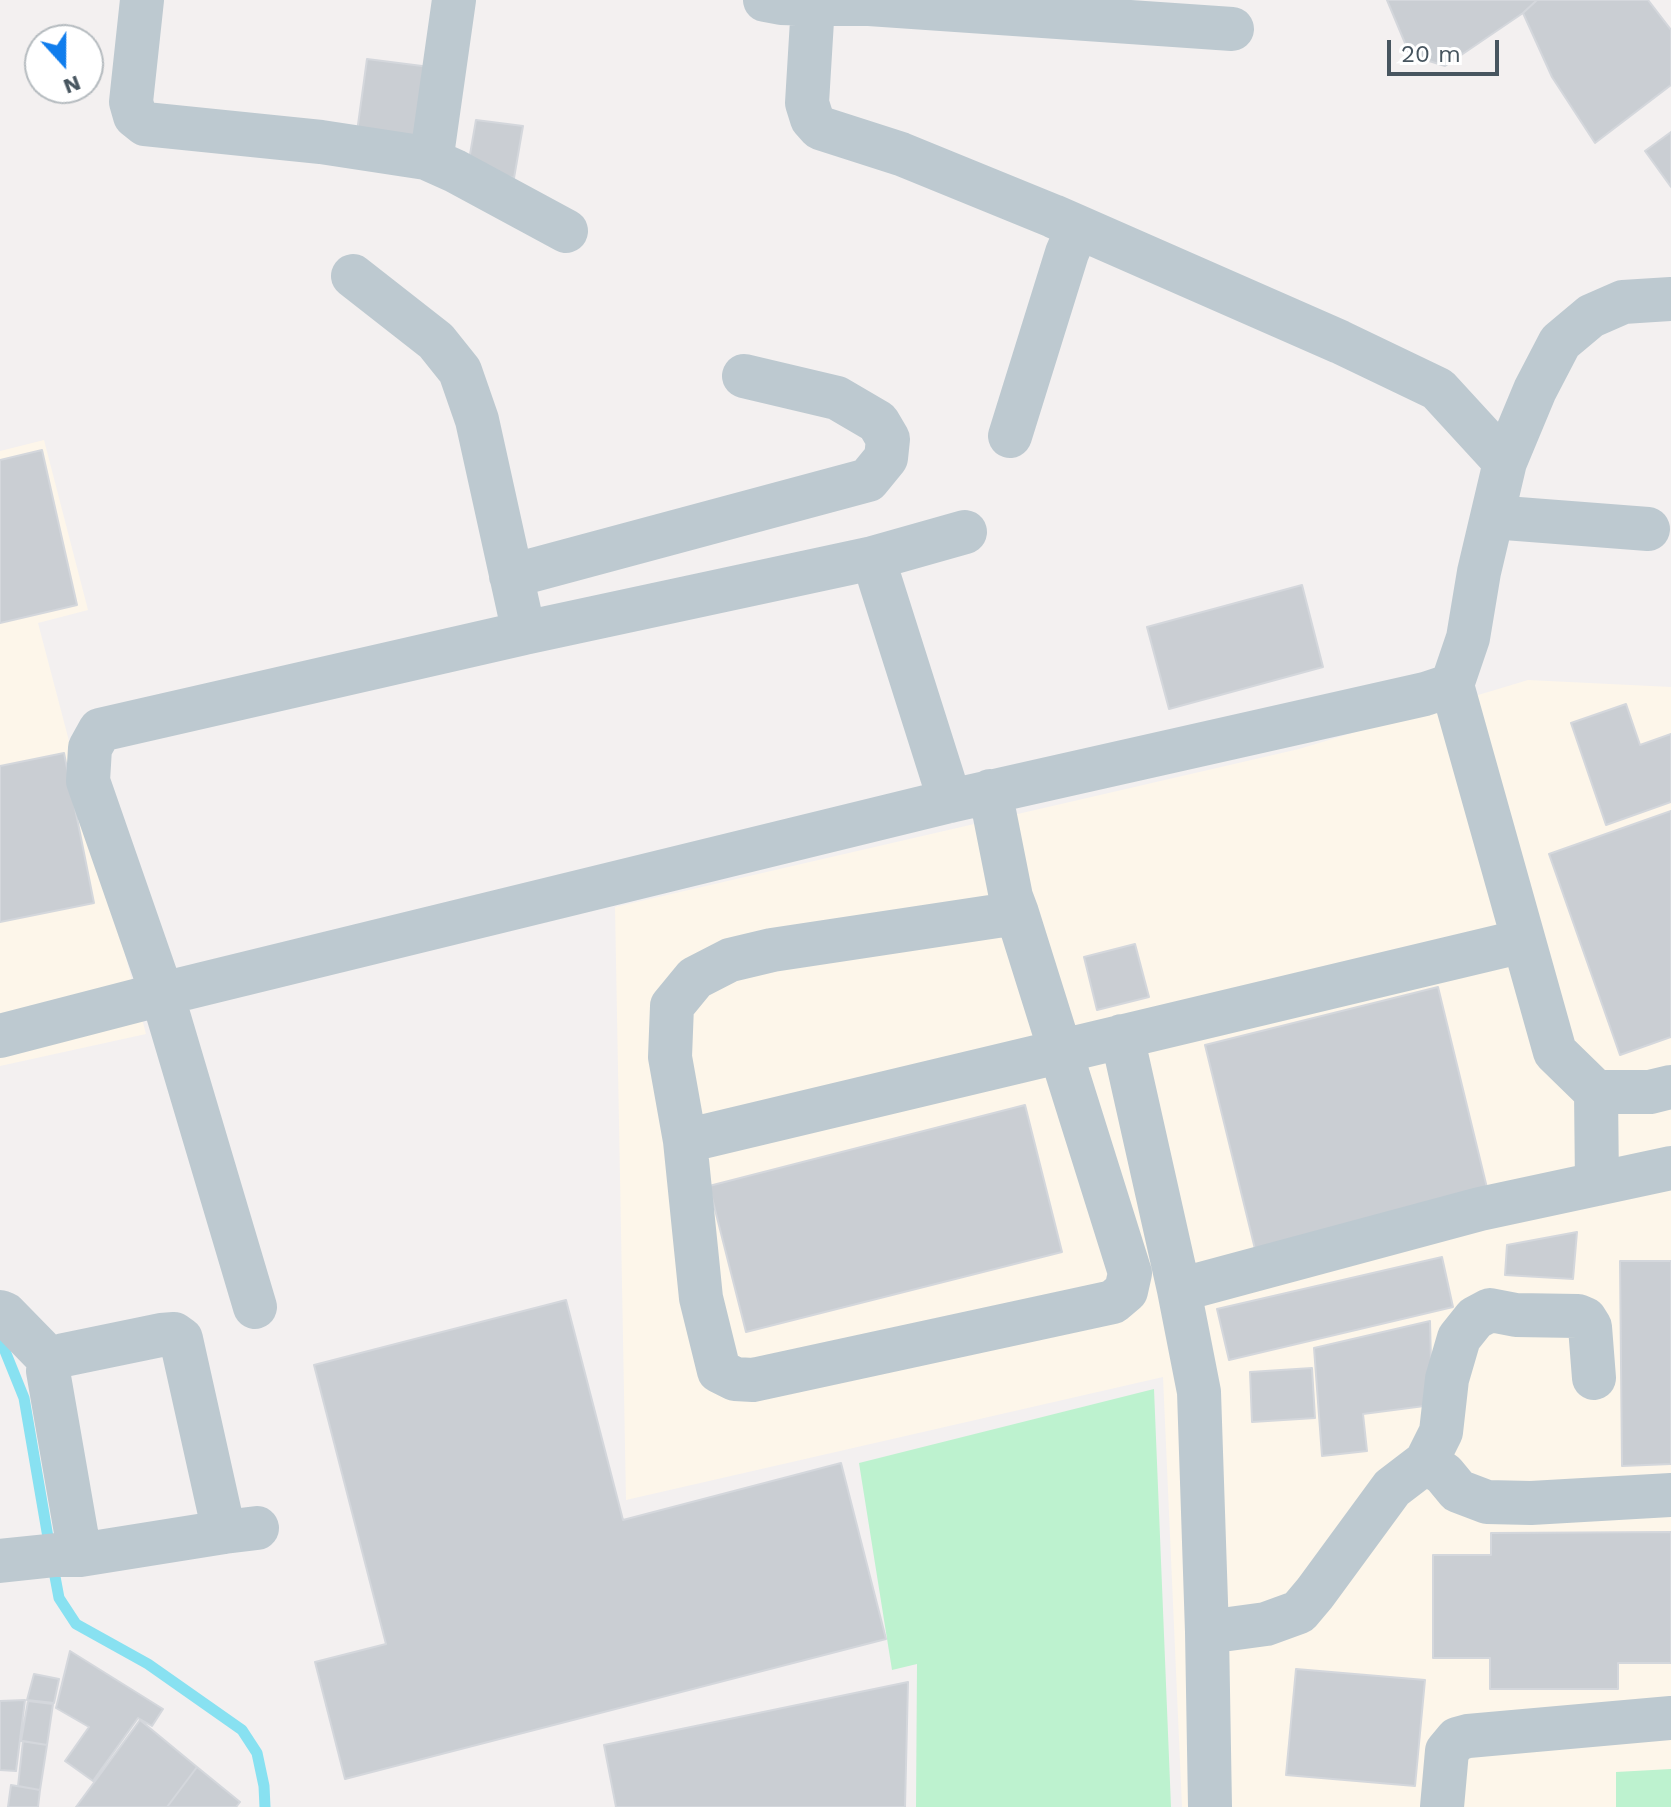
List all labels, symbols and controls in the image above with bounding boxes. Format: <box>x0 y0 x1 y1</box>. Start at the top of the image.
north arrow <box>24 24 104 104</box>
scale bar <box>1391 24 1503 74</box>
text: 20 m <box>1401 40 1461 68</box>
text: N <box>60 70 84 100</box>

